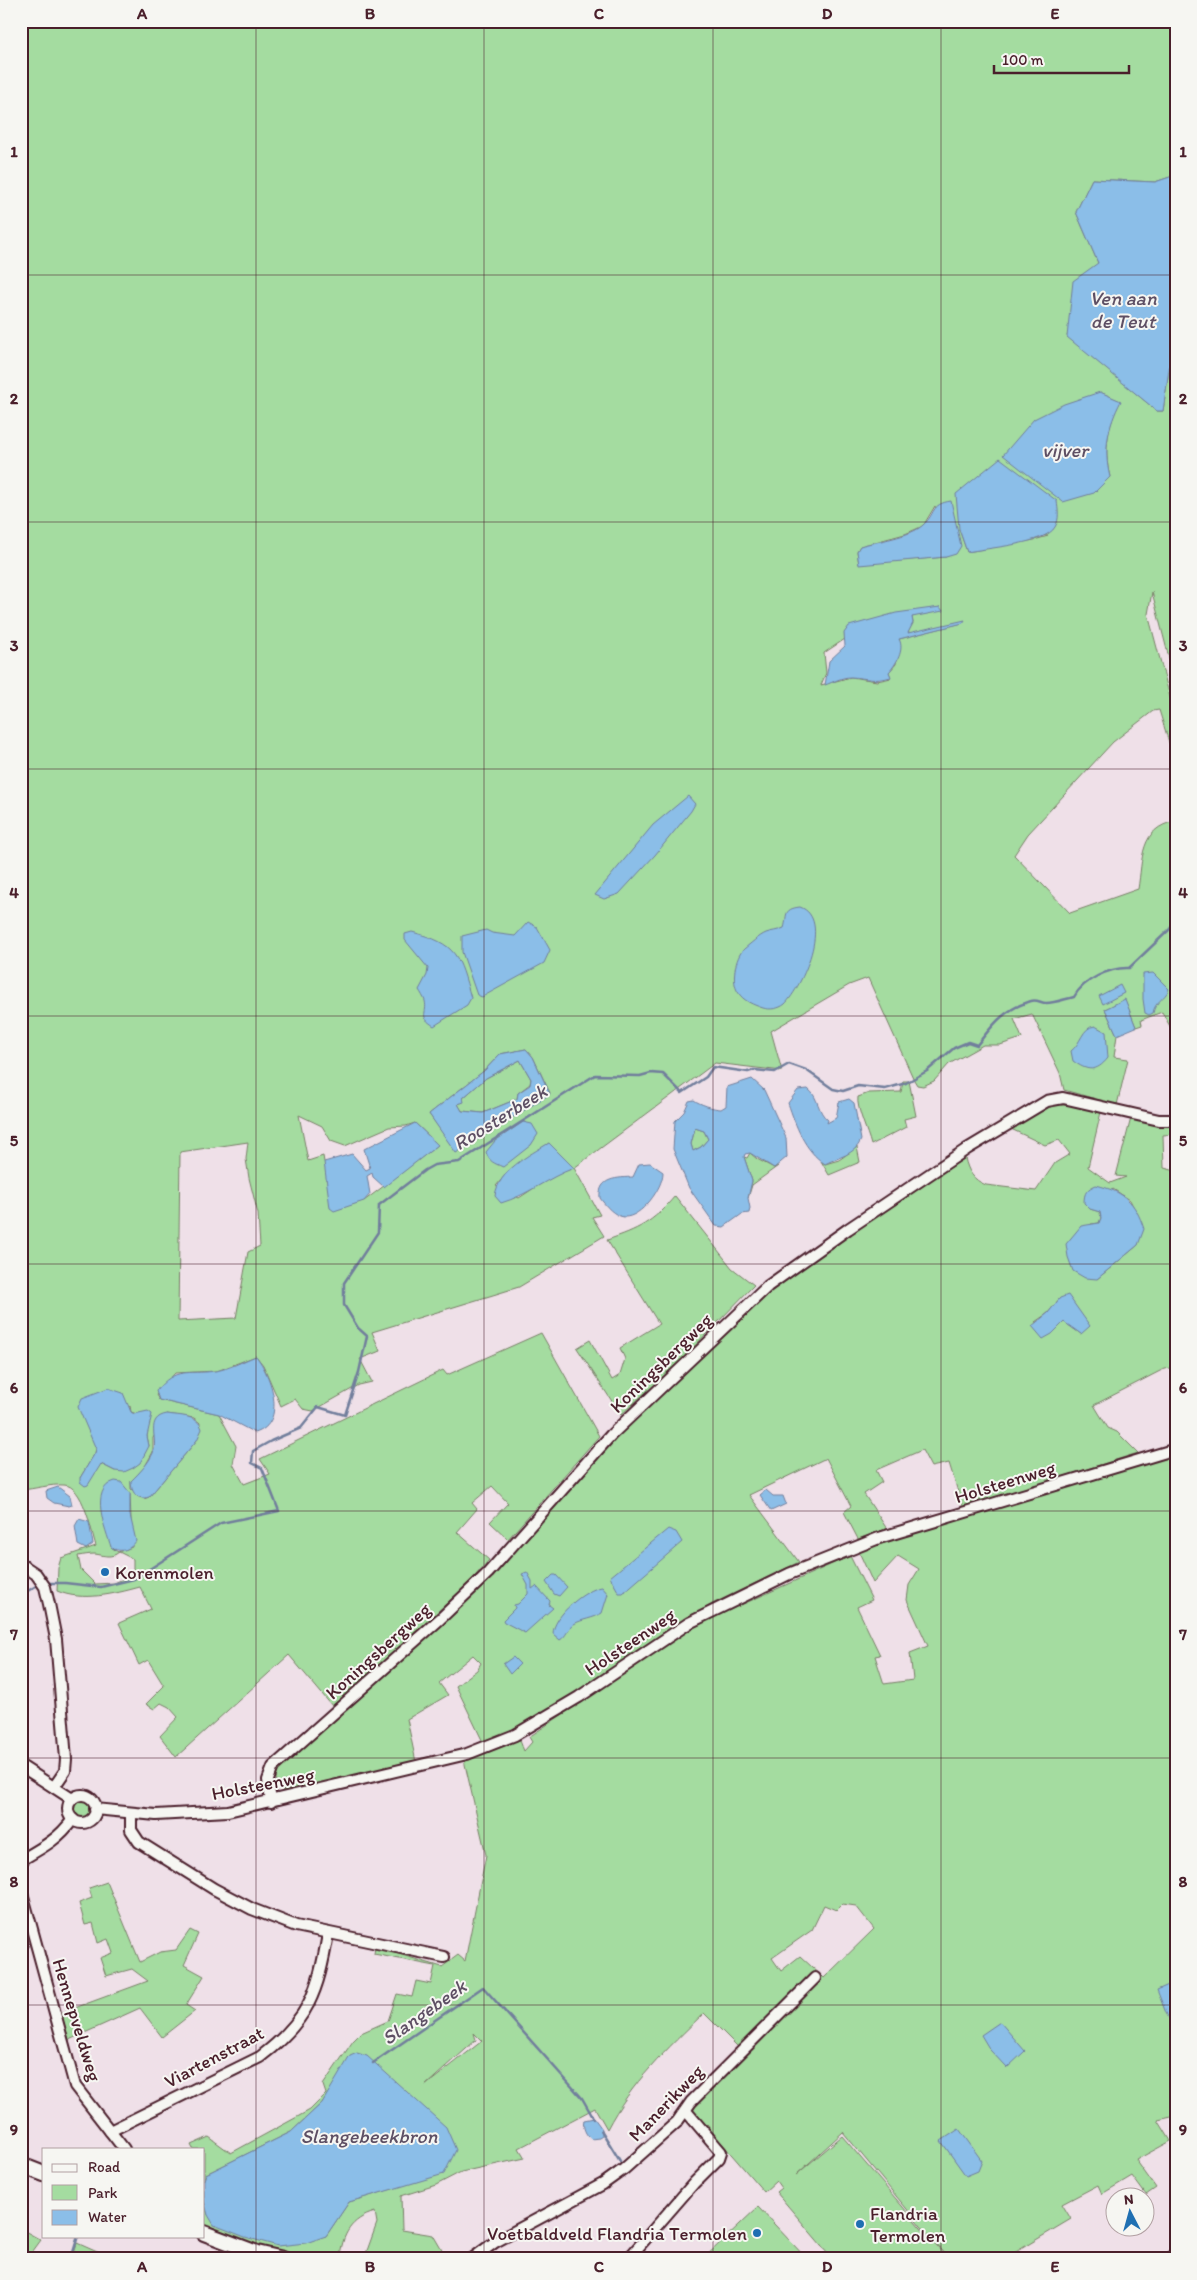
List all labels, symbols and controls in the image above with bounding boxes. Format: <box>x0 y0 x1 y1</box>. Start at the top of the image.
text: A <box>136 4 148 23</box>
text: B <box>365 4 376 23</box>
text: C <box>594 4 605 23</box>
text: D <box>822 4 833 23</box>
text: E <box>1051 4 1060 23</box>
scale bar <box>994 42 1130 74</box>
text: 100 m <box>1002 51 1044 69</box>
text: 1 <box>10 142 18 161</box>
text: 1 <box>1179 142 1187 161</box>
water label: Ven aan de Teut <box>1089 286 1158 333</box>
text: 2 <box>10 389 19 408</box>
text: 2 <box>1179 389 1188 408</box>
water label: vijver <box>1042 438 1090 462</box>
text: 3 <box>10 636 19 655</box>
text: 3 <box>1179 636 1188 655</box>
text: 4 <box>9 883 19 902</box>
text: 4 <box>1178 883 1188 902</box>
water label: Roosterbeek <box>449 1078 553 1155</box>
text: 5 <box>10 1131 19 1150</box>
text: 5 <box>1179 1131 1188 1150</box>
street label: Koningsbergweg <box>605 1308 717 1418</box>
text: 6 <box>10 1378 19 1397</box>
text: 6 <box>1179 1378 1188 1397</box>
street label: Holsteenweg <box>952 1456 1059 1508</box>
place label: Korenmolen <box>115 1561 214 1584</box>
marker: Korenmolen <box>99 1566 111 1578</box>
street label: Koningsbergweg <box>321 1598 436 1704</box>
street label: Holsteenweg <box>580 1603 680 1681</box>
text: 7 <box>9 1625 18 1644</box>
text: 7 <box>1178 1625 1187 1644</box>
street label: Holsteenweg <box>210 1763 317 1805</box>
text: 8 <box>10 1872 19 1891</box>
text: 8 <box>1179 1872 1188 1891</box>
street label: Hennepveldweg <box>47 1956 107 2085</box>
water label: Slangebeek <box>377 1973 472 2050</box>
street label: Viartenstraat <box>160 2021 268 2093</box>
street label: Manerikweg <box>624 2059 709 2146</box>
text: 9 <box>10 2120 18 2139</box>
text: 9 <box>1179 2120 1187 2139</box>
water label: Slangebeekbron <box>301 2124 438 2148</box>
legend <box>42 2148 205 2238</box>
text: Road <box>88 2158 121 2176</box>
text: Park <box>88 2184 118 2202</box>
north arrow <box>1104 2188 1154 2238</box>
text: N <box>1123 2191 1134 2209</box>
place label: Flandria Termolen <box>870 2202 946 2247</box>
text: Water <box>88 2208 127 2226</box>
marker: Flandria Termolen <box>854 2218 866 2230</box>
place label: Voetbaldveld Flandria Termolen <box>487 2222 747 2245</box>
marker: Voetbaldveld Flandria Termolen <box>751 2227 763 2239</box>
text: A <box>136 2257 148 2276</box>
text: B <box>365 2257 376 2276</box>
text: C <box>594 2257 605 2276</box>
text: D <box>822 2257 833 2276</box>
text: E <box>1051 2257 1060 2276</box>

